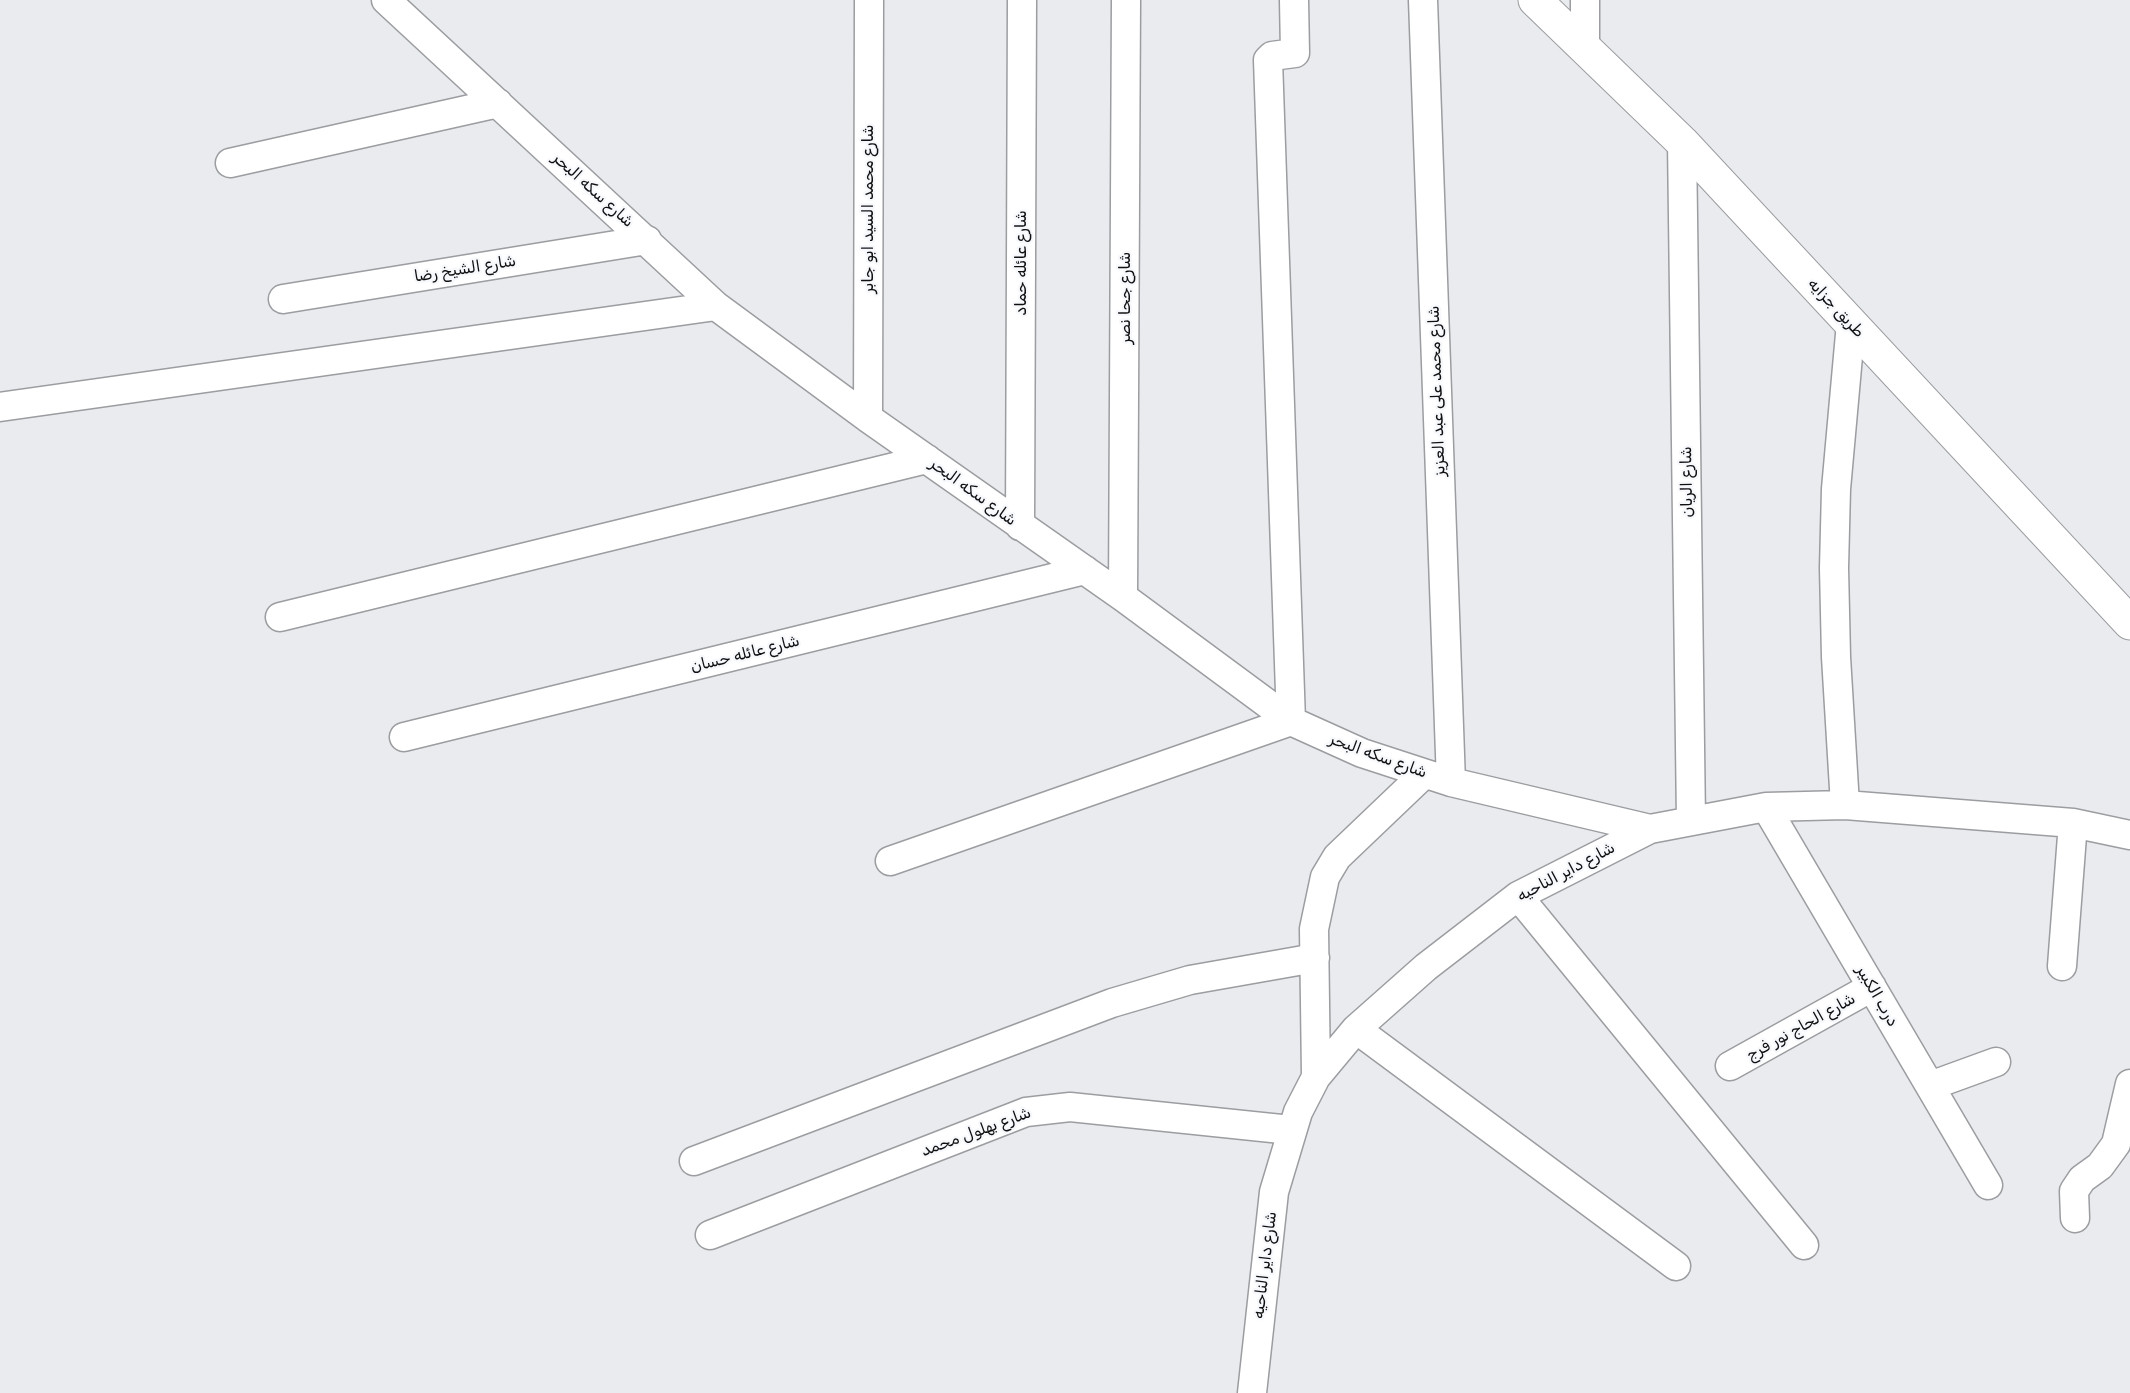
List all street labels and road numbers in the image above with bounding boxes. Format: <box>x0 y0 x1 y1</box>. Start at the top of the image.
street label: شارع محمد السيد ابو جابر <box>858 125 878 293</box>
street label: شارع سكه البحر <box>548 149 638 231</box>
street label: شارع عائله حماد <box>1011 210 1031 316</box>
street label: شارع الشيخ رضا <box>413 251 517 287</box>
street label: شارع جحا نصر <box>1115 252 1135 344</box>
street label: طريق جزايه <box>1804 274 1868 342</box>
street label: شارع محمد على عبد العزيز <box>1424 305 1450 477</box>
street label: شارع الريان <box>1677 446 1697 518</box>
street label: شارع سكه البحر <box>926 454 1020 530</box>
street label: شارع عائله حسان <box>688 631 802 677</box>
street label: شارع سكه البحر <box>1326 729 1430 783</box>
street label: شارع داير الناحيه <box>1514 838 1618 906</box>
street label: درب الكبير <box>1852 962 1902 1030</box>
street label: شارع الحاج نور فرج <box>1743 989 1859 1065</box>
street label: شارع بهلول محمد <box>918 1103 1034 1161</box>
street label: شارع داير الناحيه <box>1249 1210 1281 1320</box>

